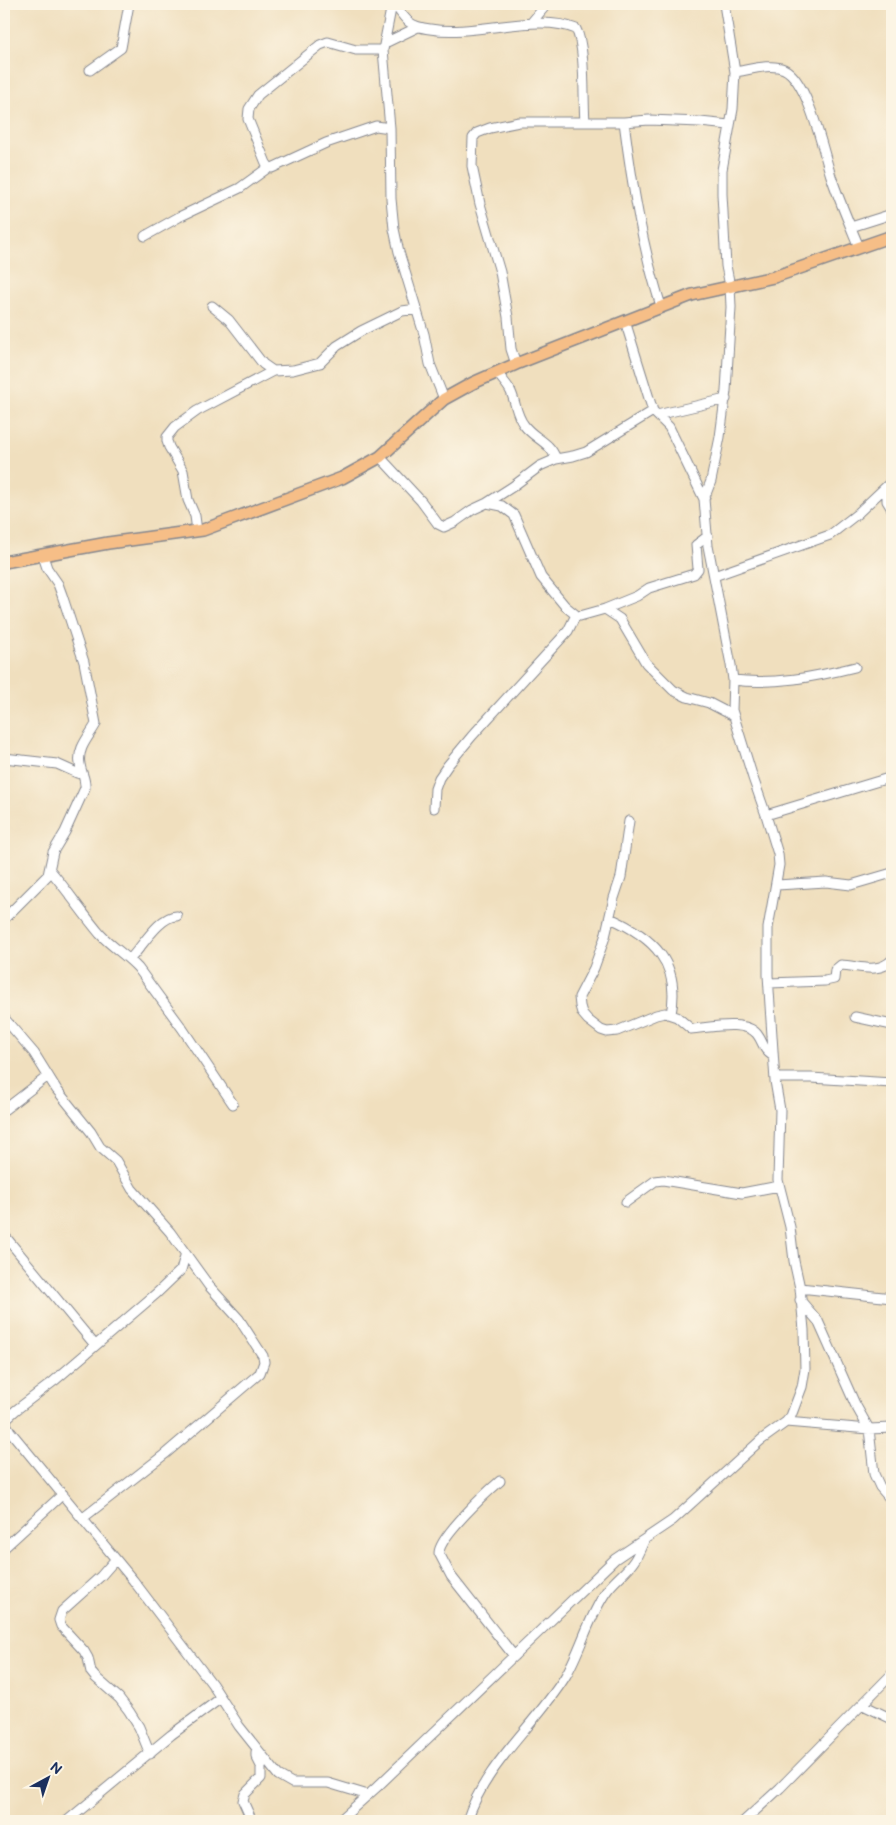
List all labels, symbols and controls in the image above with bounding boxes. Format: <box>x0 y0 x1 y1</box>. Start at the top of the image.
north arrow <box>22 1752 72 1802</box>
text: N <box>47 1759 66 1778</box>

